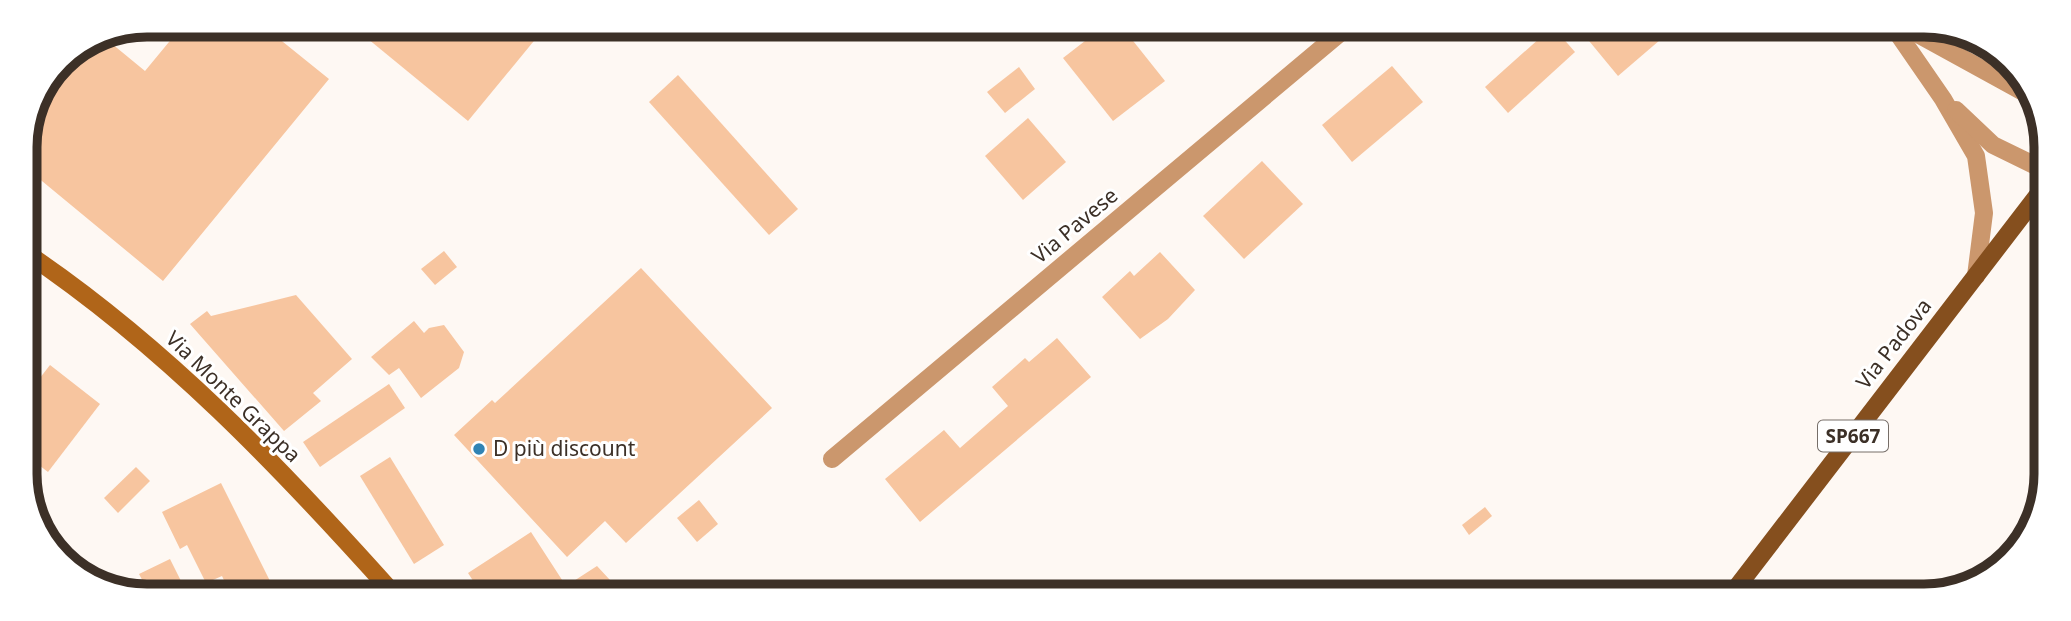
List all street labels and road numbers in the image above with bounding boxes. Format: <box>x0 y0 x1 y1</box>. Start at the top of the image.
street label: Via Pavese <box>1025 181 1123 269</box>
street label: Via Padova <box>1849 292 1937 394</box>
street label: Via Monte Grappa <box>160 324 307 468</box>
road number: SP667 <box>1818 420 1888 452</box>

